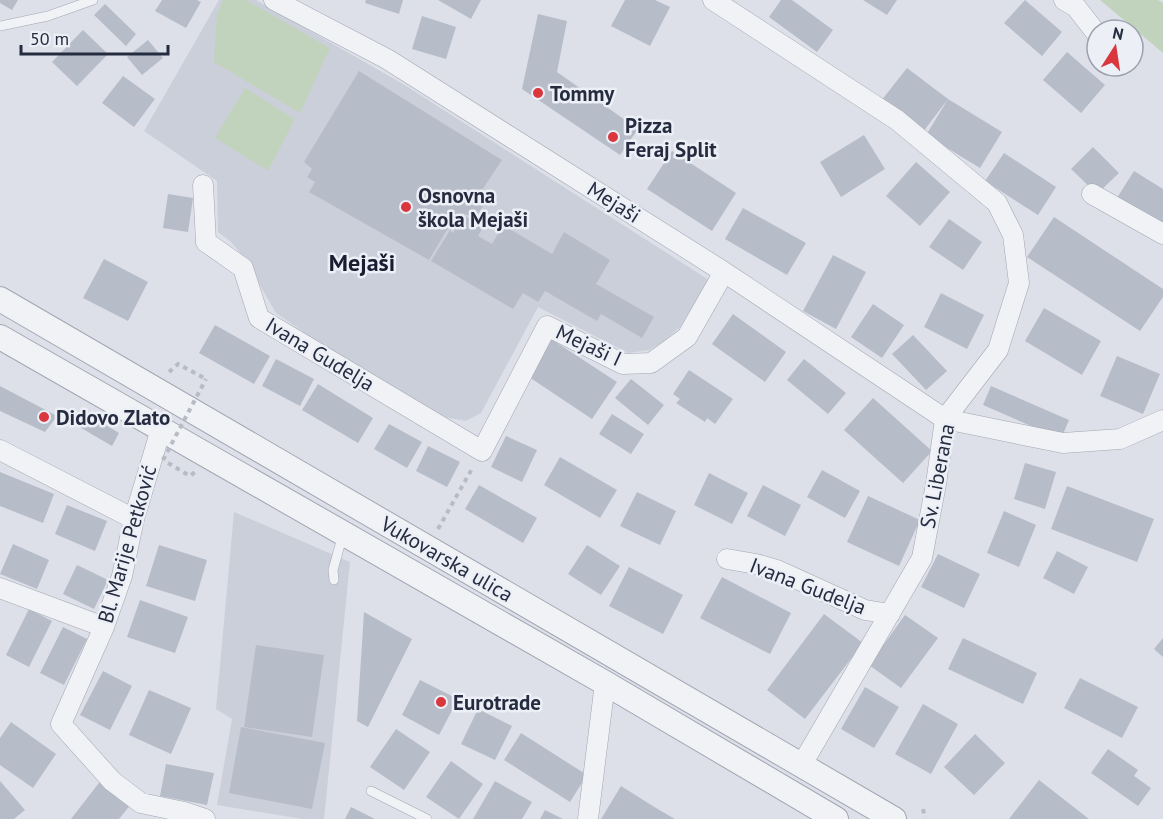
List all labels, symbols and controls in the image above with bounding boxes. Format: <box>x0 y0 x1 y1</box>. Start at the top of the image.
scale bar <box>21 18 168 56</box>
north arrow <box>1085 18 1145 78</box>
text: N <box>1111 22 1125 44</box>
text: 50 m <box>30 27 69 50</box>
place label: Tommy <box>550 80 615 107</box>
marker: Tommy <box>531 86 545 100</box>
place label: Pizza Feraj Split <box>625 112 717 163</box>
marker: Pizza Feraj Split <box>606 130 620 144</box>
street label: Mejaši <box>582 175 646 229</box>
place label: Osnovna škola Mejaši <box>418 182 528 233</box>
marker: Osnovna škola Mejaši <box>399 200 413 214</box>
district label: Mejaši <box>329 247 395 278</box>
street label: Ivana Gudelja <box>261 311 379 397</box>
street label: Mejaši I <box>552 318 626 372</box>
place label: Didovo Zlato <box>56 404 170 431</box>
marker: Didovo Zlato <box>37 410 51 424</box>
street label: Sv. Liberana <box>914 421 960 531</box>
street label: Bl. Marije Petković <box>92 462 162 626</box>
street label: Vukovarska ulica <box>375 510 518 608</box>
street label: Ivana Gudelja <box>746 551 870 621</box>
place label: Eurotrade <box>453 689 541 716</box>
marker: Eurotrade <box>434 695 448 709</box>

